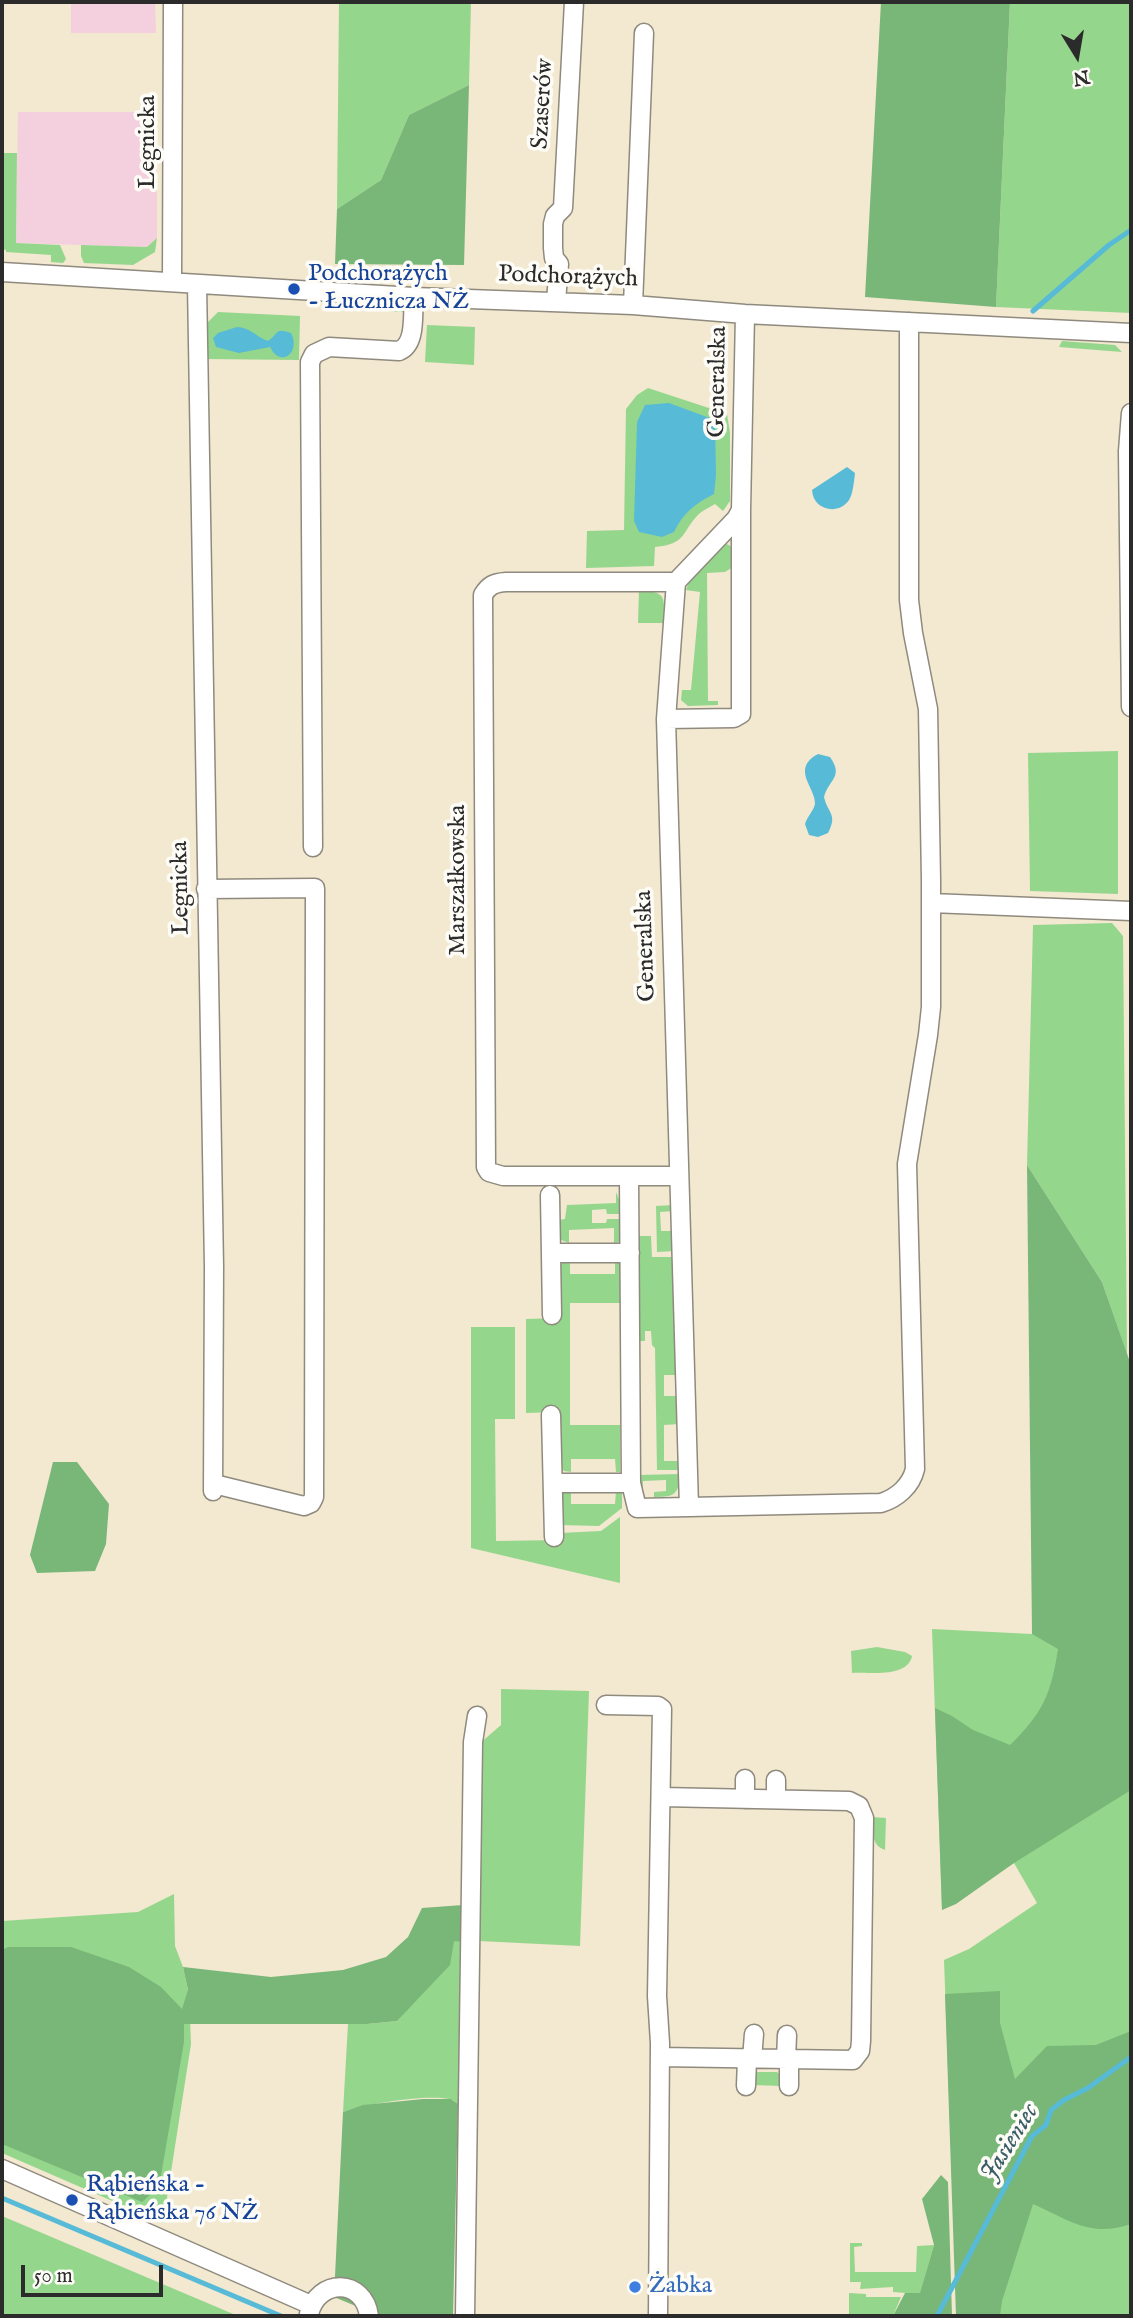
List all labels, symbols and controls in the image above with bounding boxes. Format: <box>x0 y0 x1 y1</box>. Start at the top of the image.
north arrow <box>1042 21 1112 91</box>
street label: Szaserów <box>527 58 561 150</box>
text: N <box>1071 63 1091 90</box>
street label: Legnicka <box>135 95 163 189</box>
place label: Podchorążych - Łucznicza NŻ <box>308 261 469 317</box>
street label: Podchorążych <box>498 261 638 295</box>
marker: Podchorążych - Łucznicza NŻ <box>286 281 302 297</box>
street label: Generalska <box>704 326 734 438</box>
street label: Marszałkowska <box>445 805 473 955</box>
street label: Legnicka <box>167 841 197 935</box>
street label: Generalska <box>631 890 663 1002</box>
water label: Jasieniec <box>975 2099 1047 2187</box>
place label: Rąbieńska - Rąbieńska 76 NŻ <box>86 2172 258 2228</box>
marker: Rąbieńska - Rąbieńska 76 NŻ <box>64 2192 80 2208</box>
scale bar <box>24 2252 166 2296</box>
text: 50 m <box>34 2263 73 2290</box>
place label: Żabka <box>649 2273 712 2301</box>
marker: Żabka <box>627 2279 643 2295</box>

